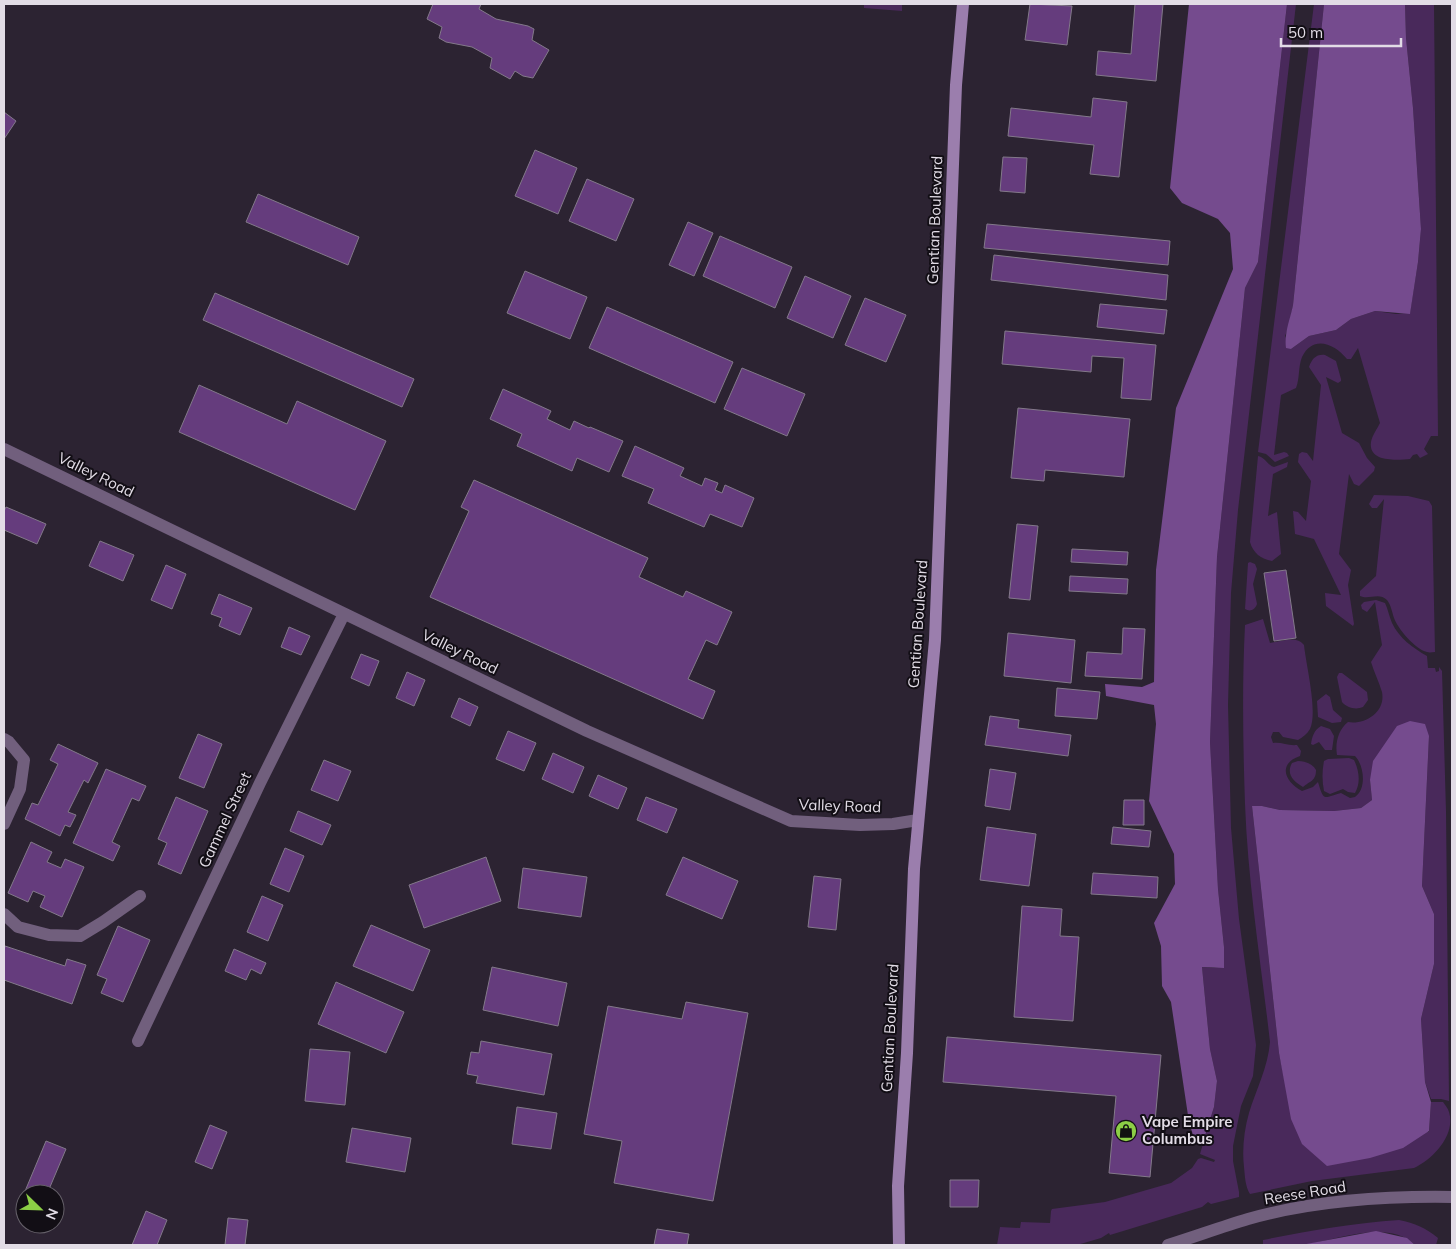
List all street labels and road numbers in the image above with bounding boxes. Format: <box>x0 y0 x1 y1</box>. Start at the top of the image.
street label: Gentian Boulevard <box>923 155 946 285</box>
street label: Valley Road <box>55 448 137 501</box>
street label: Gentian Boulevard <box>904 559 931 689</box>
street label: Valley Road <box>419 625 501 678</box>
street label: Gammel Street <box>194 769 255 871</box>
street label: Valley Road <box>798 795 882 816</box>
street label: Gentian Boulevard <box>877 963 902 1093</box>
street label: Reese Road <box>1263 1177 1347 1208</box>

